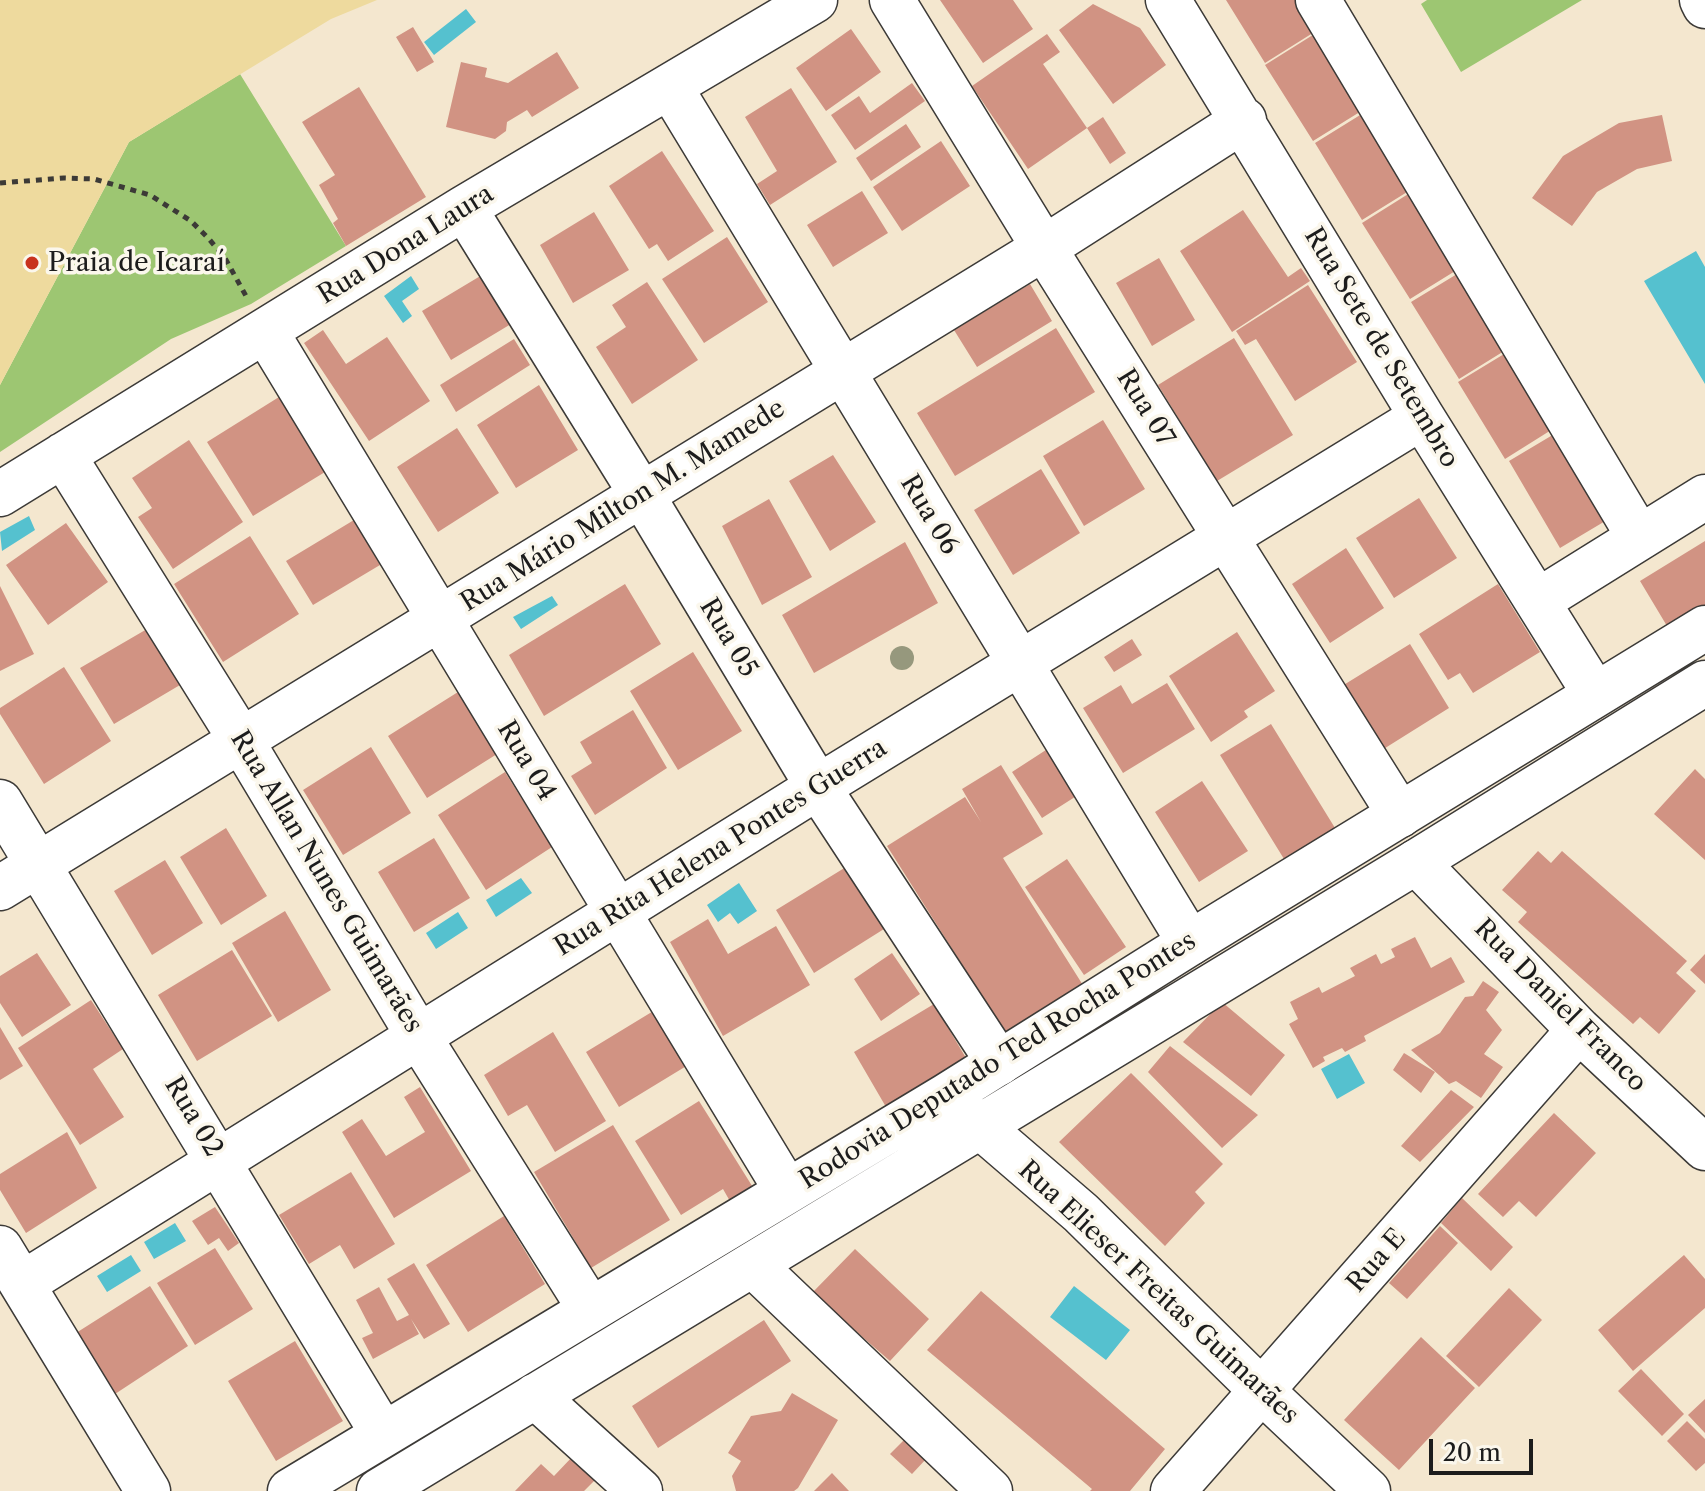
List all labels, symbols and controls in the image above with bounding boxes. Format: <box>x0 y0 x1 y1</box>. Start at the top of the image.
street label: Rua Dona Laura <box>313 179 499 311</box>
street label: Rua Sete de Setembro <box>1297 222 1465 474</box>
place label: Praia de Icaraí <box>48 247 225 279</box>
marker: Praia de Icaraí <box>23 254 41 272</box>
street label: Rua 07 <box>1109 364 1181 452</box>
street label: Rua Mário Milton M. Mamede <box>455 393 791 619</box>
street label: Rua 06 <box>893 470 965 560</box>
street label: Rua 05 <box>692 593 764 683</box>
street label: Rua 04 <box>490 716 562 806</box>
street label: Rua Allan Nunes Guimarães <box>223 725 429 1039</box>
street label: Rua Rita Helena Pontes Guerra <box>549 733 893 963</box>
street label: Rua Daniel Franco <box>1467 913 1653 1099</box>
street label: Rodovia Deputado Ted Rocha Pontes <box>794 926 1202 1196</box>
street label: Rua 02 <box>157 1072 229 1162</box>
street label: Rua Elieser Freitas Guimarães <box>1011 1155 1305 1431</box>
street label: Rua E <box>1341 1223 1413 1299</box>
scale bar <box>1433 1423 1537 1473</box>
text: 20 m <box>1443 1438 1501 1467</box>

